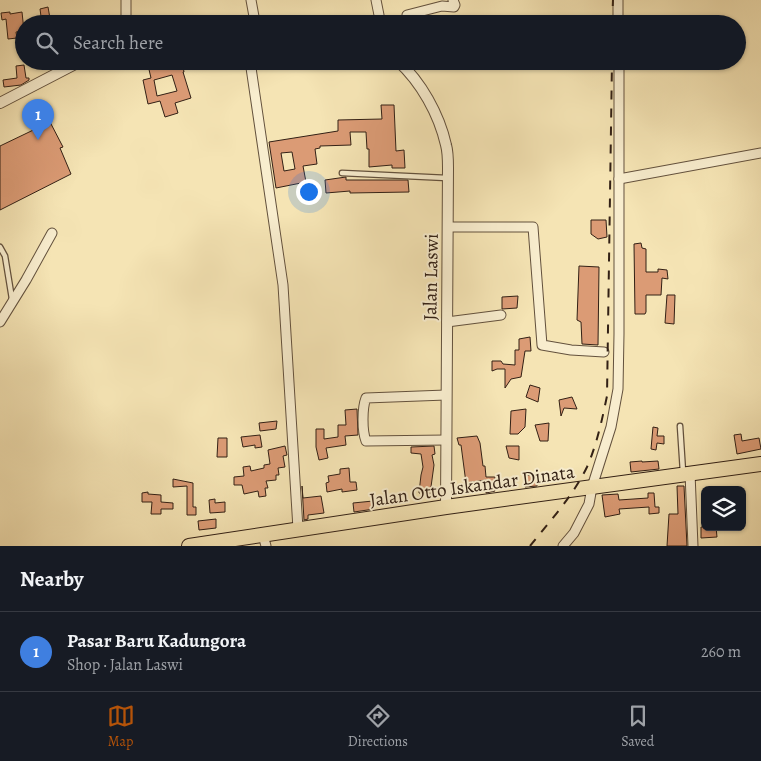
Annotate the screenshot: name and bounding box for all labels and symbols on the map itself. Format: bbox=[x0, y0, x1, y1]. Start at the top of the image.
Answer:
pin: 1 bbox=[22, 99, 54, 140]
your location bbox=[296, 179, 322, 205]
street label: Jalan Laswi bbox=[417, 233, 445, 321]
street label: Jalan Otto Iskandar Dinata bbox=[368, 459, 576, 513]

